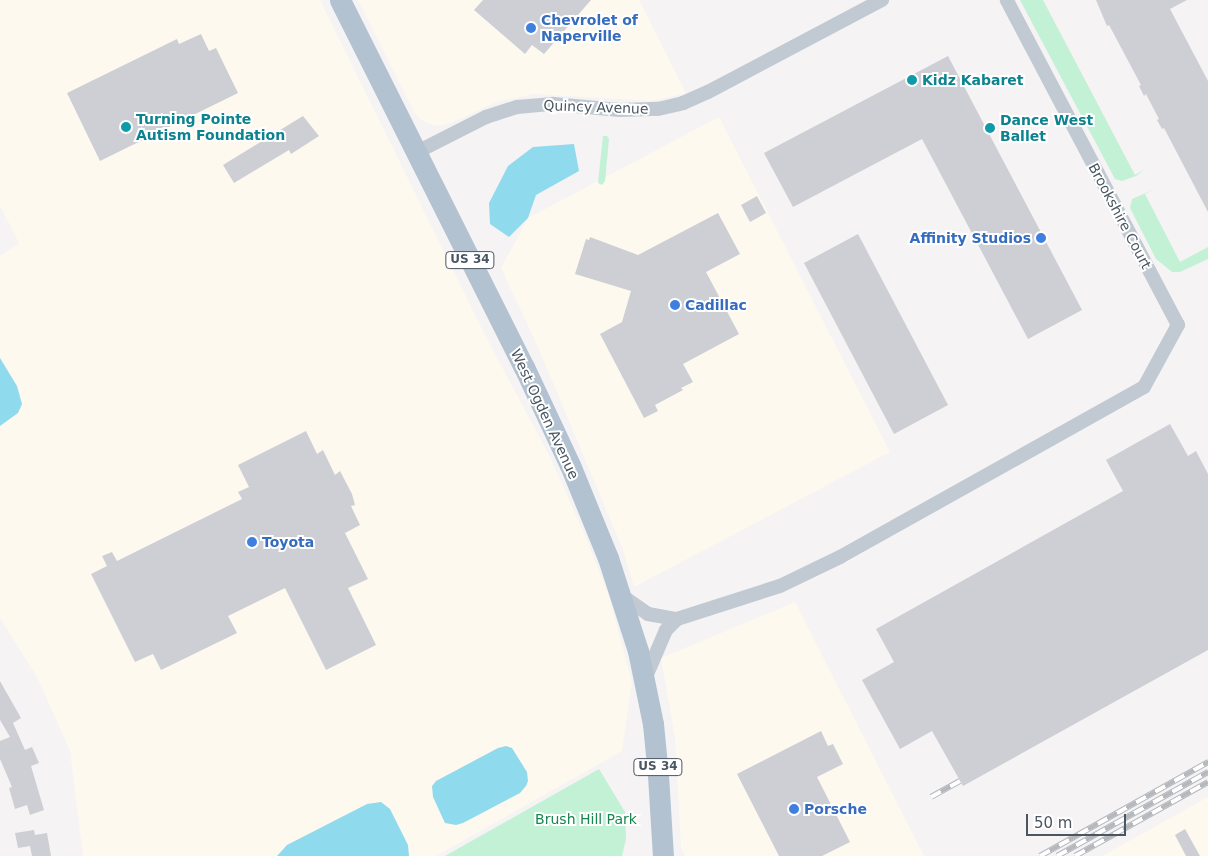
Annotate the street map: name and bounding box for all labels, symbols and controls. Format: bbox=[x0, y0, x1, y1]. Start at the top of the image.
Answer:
place label: Chevrolet of Naperville bbox=[541, 12, 638, 44]
marker: Chevrolet of Naperville bbox=[525, 22, 537, 34]
place label: Kidz Kabaret bbox=[922, 72, 1024, 88]
marker: Kidz Kabaret bbox=[906, 74, 918, 86]
street label: Quincy Avenue bbox=[543, 97, 649, 117]
place label: Turning Pointe Autism Foundation bbox=[136, 111, 285, 144]
place label: Dance West Ballet bbox=[1000, 112, 1093, 144]
marker: Turning Pointe Autism Foundation bbox=[120, 121, 132, 133]
marker: Dance West Ballet bbox=[984, 122, 996, 134]
street label: Brookshire Court bbox=[1085, 160, 1155, 272]
place label: Affinity Studios bbox=[910, 230, 1031, 246]
marker: Affinity Studios bbox=[1035, 232, 1047, 244]
road number: US 34 bbox=[445, 250, 495, 270]
place label: Cadillac bbox=[685, 297, 747, 313]
marker: Cadillac bbox=[669, 299, 681, 311]
street label: West Ogden Avenue bbox=[507, 346, 583, 482]
place label: Toyota bbox=[262, 534, 314, 550]
marker: Toyota bbox=[246, 536, 258, 548]
road number: US 34 bbox=[633, 758, 683, 776]
place label: Porsche bbox=[804, 801, 867, 817]
marker: Porsche bbox=[788, 803, 800, 815]
scale bar bbox=[1028, 804, 1128, 836]
park label: Brush Hill Park bbox=[535, 811, 637, 827]
text: 50 m bbox=[1034, 814, 1072, 832]

